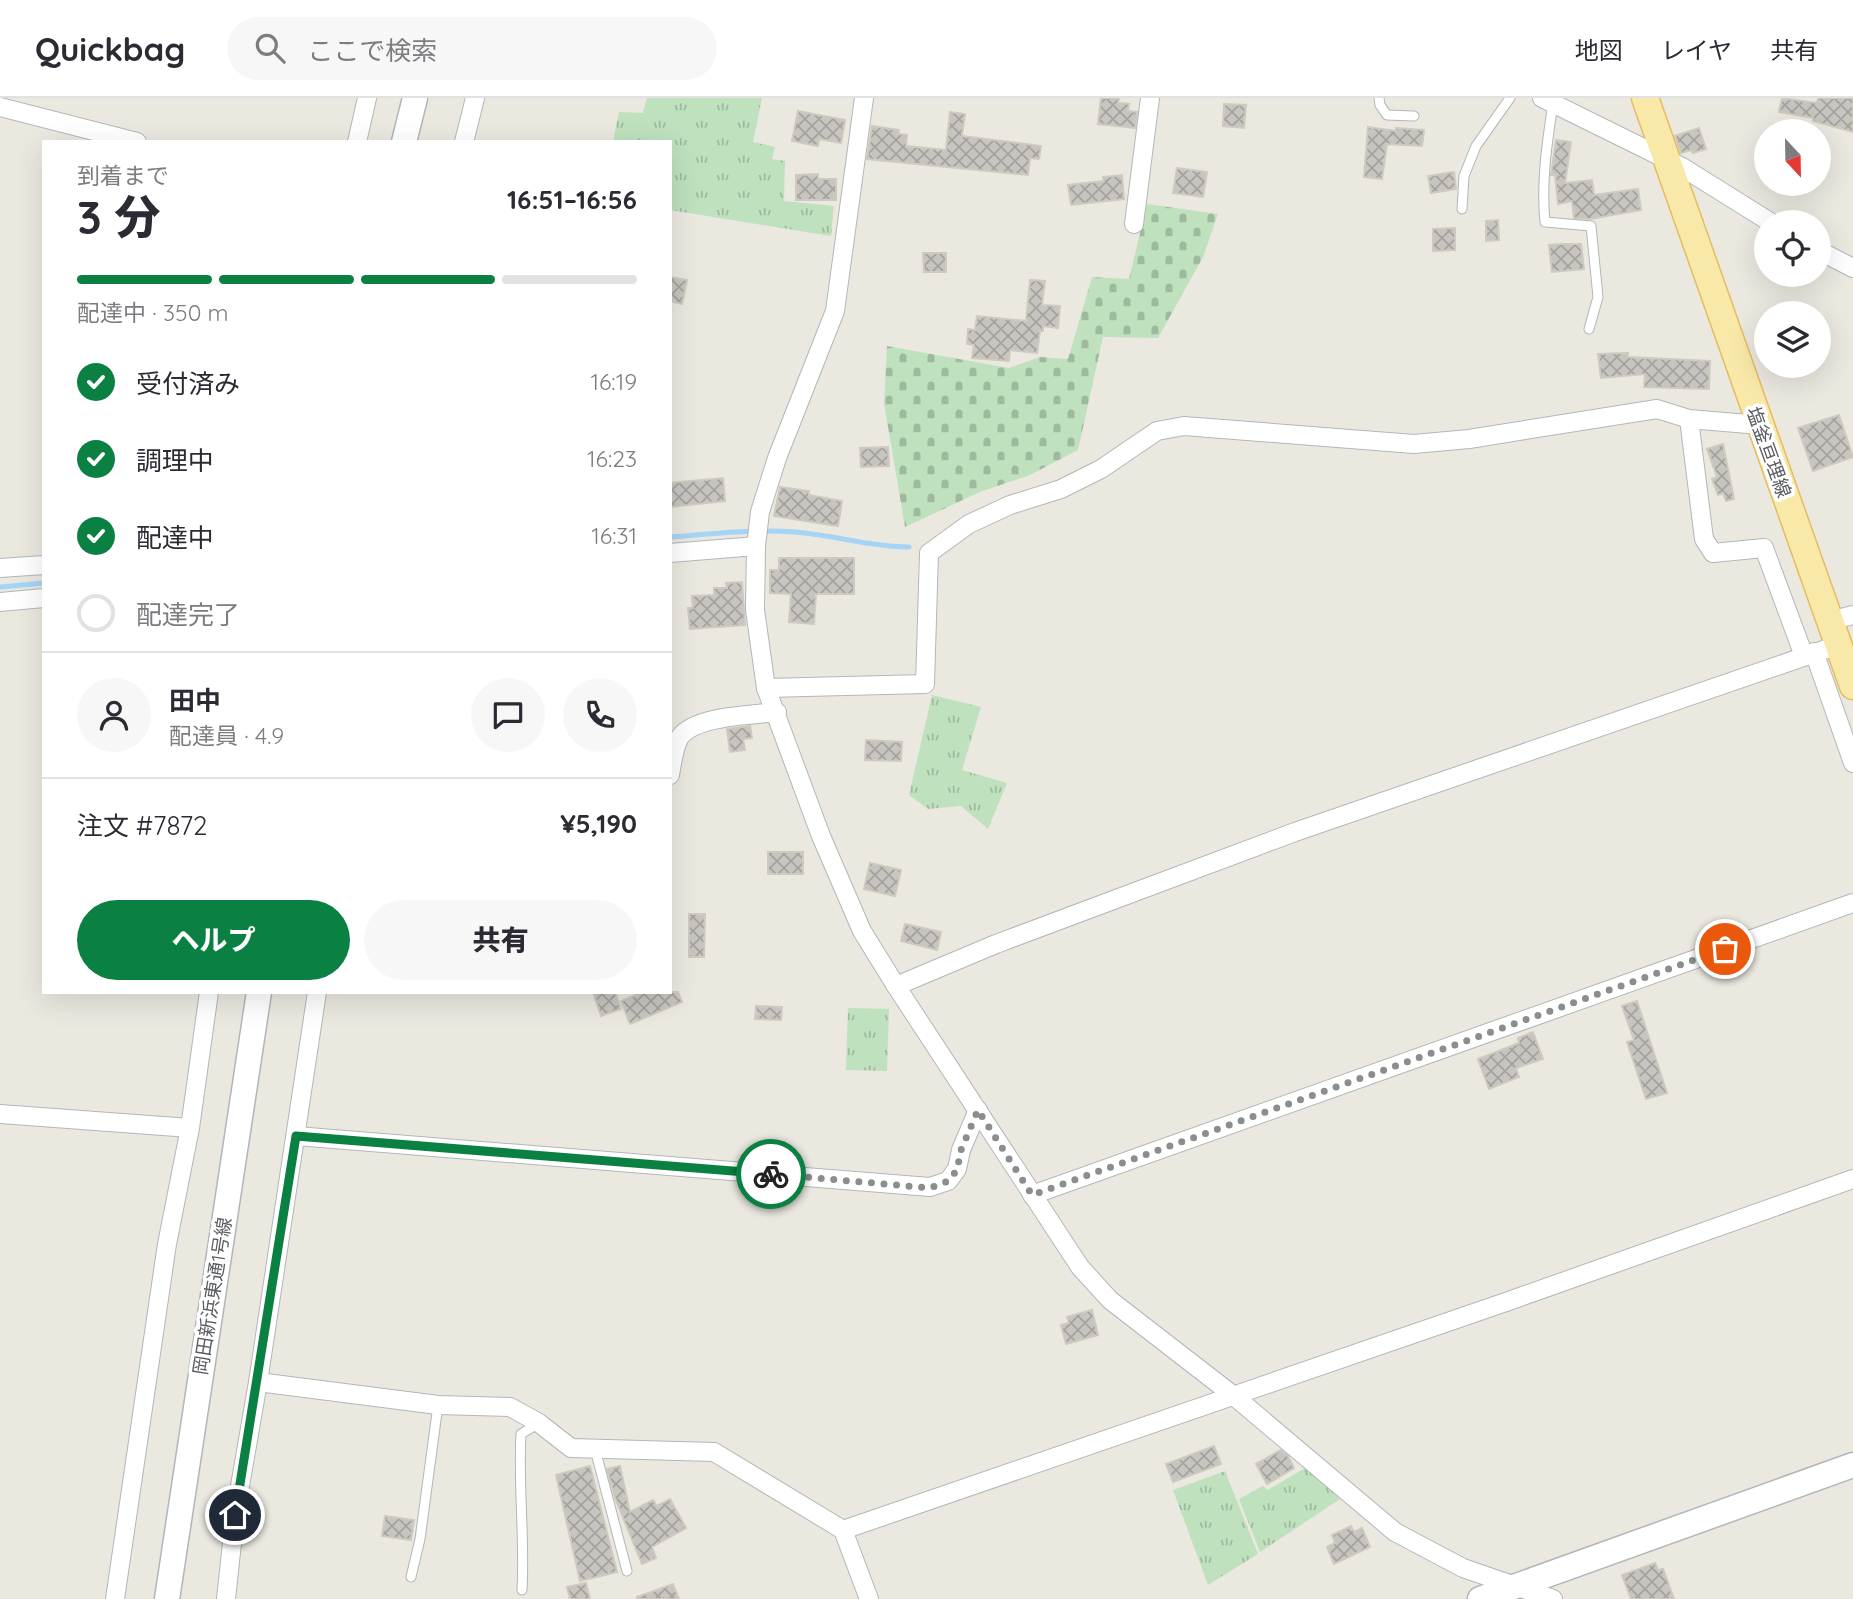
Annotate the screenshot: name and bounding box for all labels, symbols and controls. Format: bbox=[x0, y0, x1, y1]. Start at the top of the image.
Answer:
search box bbox=[227, 17, 717, 80]
text: Quickbag bbox=[35, 28, 185, 69]
icon: search bbox=[251, 29, 289, 67]
text: ここで検索 bbox=[307, 34, 437, 67]
text: 地図 bbox=[1575, 35, 1623, 65]
text: レイヤ bbox=[1661, 35, 1732, 65]
text: 共有 bbox=[1770, 35, 1818, 65]
north arrow bbox=[1754, 119, 1830, 196]
map controls bbox=[1754, 119, 1831, 378]
text: 到着まで bbox=[77, 161, 169, 190]
text: 16:51–16:56 bbox=[507, 183, 637, 216]
text: 3 分 bbox=[77, 188, 161, 246]
button: locate bbox=[1754, 210, 1831, 287]
text: 配達中 · 350 m bbox=[77, 298, 229, 327]
button: layers bbox=[1754, 301, 1831, 378]
icon: check bbox=[77, 363, 115, 401]
text: 受付済み bbox=[136, 367, 240, 400]
text: 16:19 bbox=[590, 367, 637, 396]
street label: 塩釜亘理線 bbox=[1741, 403, 1797, 501]
icon: check bbox=[77, 440, 115, 478]
text: 調理中 bbox=[136, 444, 214, 477]
text: 16:23 bbox=[587, 444, 637, 473]
icon: check bbox=[77, 517, 115, 555]
text: 配達中 bbox=[136, 521, 214, 554]
text: 16:31 bbox=[591, 521, 637, 550]
text: 配達完了 bbox=[136, 598, 240, 631]
button: person bbox=[77, 678, 151, 752]
button: chat bbox=[471, 678, 545, 752]
button: phone bbox=[563, 678, 637, 752]
text: 田中 bbox=[169, 684, 221, 717]
text: 配達員 · 4.9 bbox=[169, 721, 284, 750]
text: ¥5,190 bbox=[560, 807, 637, 840]
text: 注文 #7872 bbox=[77, 809, 207, 842]
button: ヘルプ bbox=[77, 900, 350, 980]
button: 共有 bbox=[364, 900, 637, 980]
pin bbox=[1695, 919, 1755, 979]
icon: bag bbox=[1706, 930, 1744, 968]
courier bbox=[736, 1139, 806, 1209]
icon: bike bbox=[752, 1155, 790, 1193]
street label: 岡田新浜東通1号線 bbox=[188, 1216, 236, 1376]
pin bbox=[205, 1485, 265, 1545]
icon: home bbox=[216, 1496, 254, 1534]

